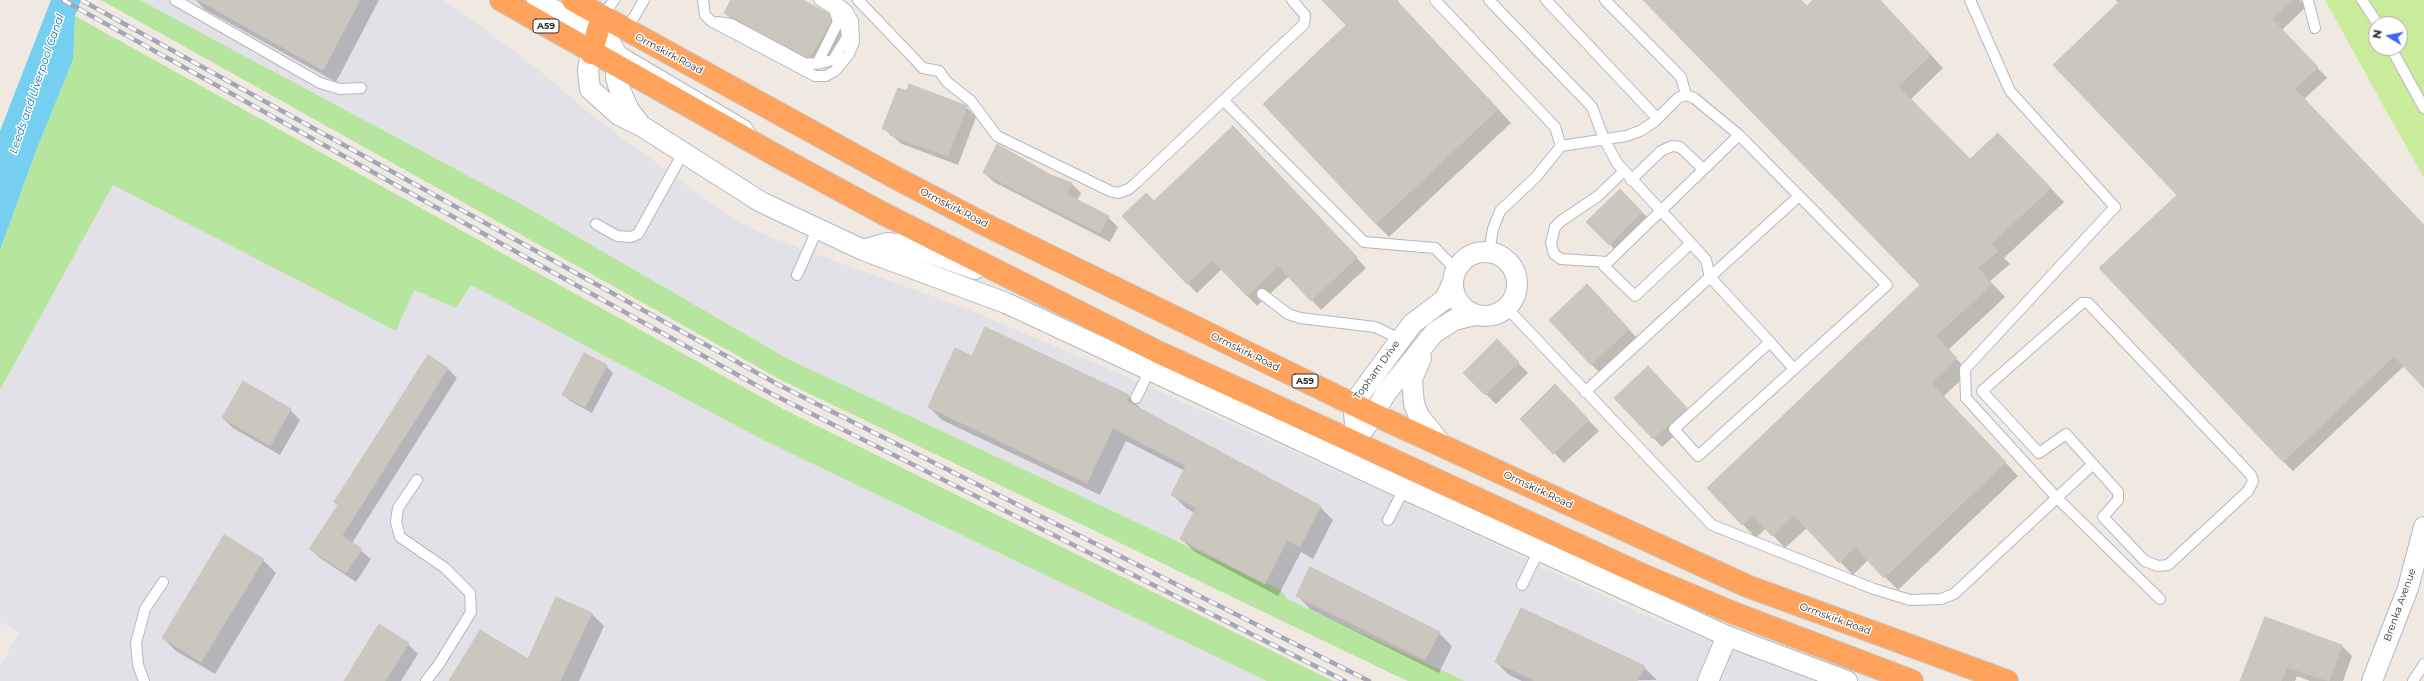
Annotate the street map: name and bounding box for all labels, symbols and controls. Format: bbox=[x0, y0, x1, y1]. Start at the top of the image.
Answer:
water label: Leeds and Liverpool Canal bbox=[7, 12, 67, 156]
north arrow bbox=[2368, 16, 2408, 56]
road number: A59 bbox=[533, 19, 559, 33]
text: N bbox=[2370, 29, 2385, 40]
street label: Ormskirk Road bbox=[633, 31, 705, 77]
street label: Ormskirk Road bbox=[918, 186, 990, 230]
street label: Ormskirk Road bbox=[1209, 330, 1281, 374]
street label: Topham Drive bbox=[1351, 338, 1403, 402]
road number: A59 bbox=[1292, 374, 1318, 388]
street label: Ormskirk Road bbox=[1501, 469, 1575, 511]
street label: Brenka Avenue bbox=[2381, 567, 2419, 643]
street label: Ormskirk Road bbox=[1798, 601, 1872, 637]

